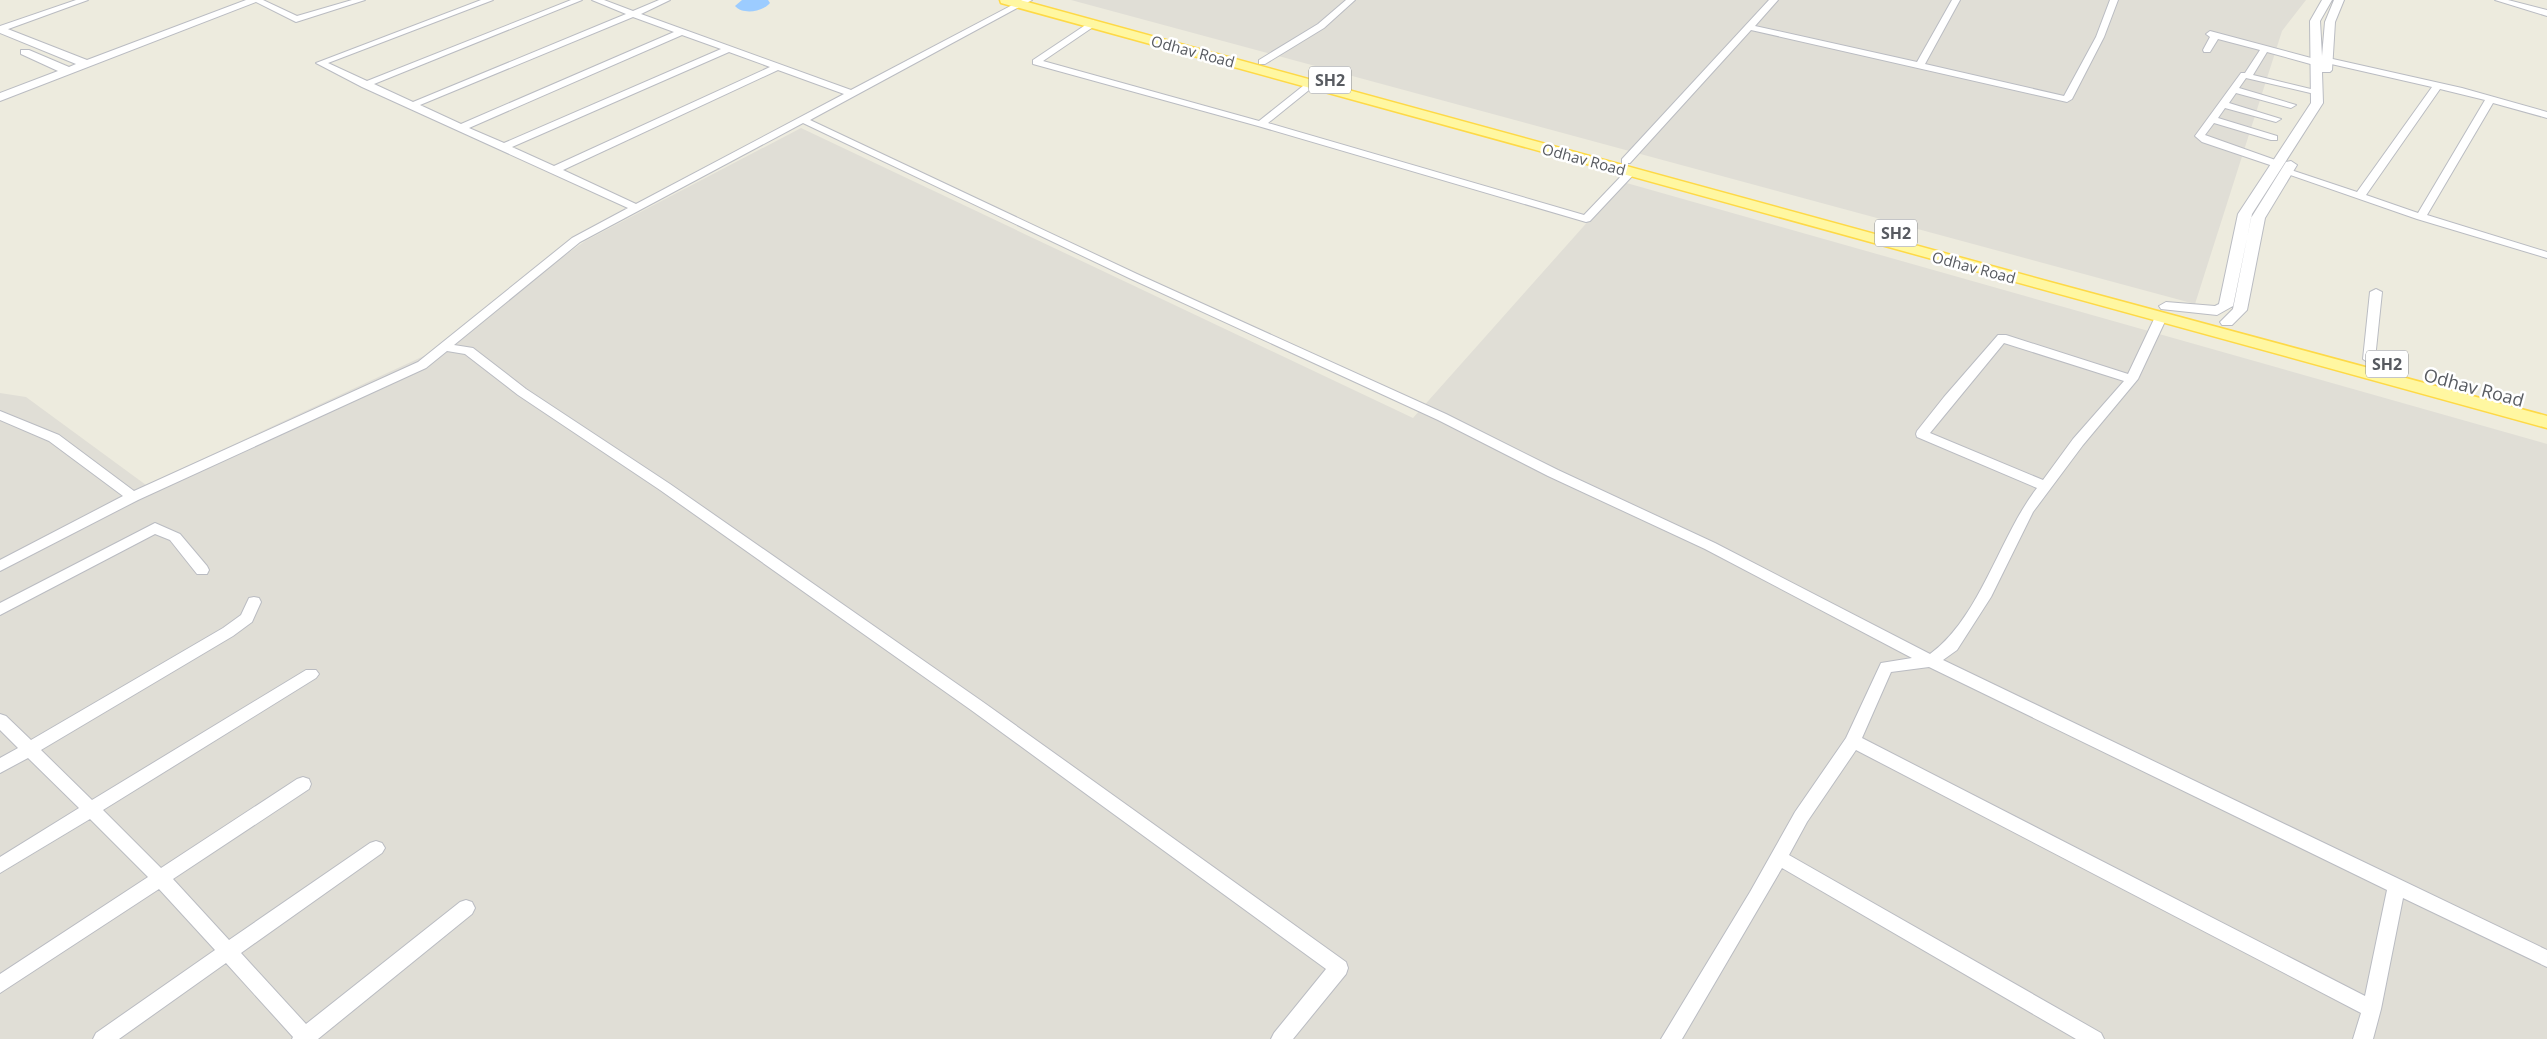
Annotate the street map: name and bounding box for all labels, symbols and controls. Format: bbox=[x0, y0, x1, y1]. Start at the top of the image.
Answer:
street label: Odhav Road bbox=[1149, 30, 1237, 72]
road number: SH2 bbox=[1309, 66, 1351, 94]
street label: Odhav Road bbox=[1540, 138, 1628, 180]
road number: SH2 bbox=[1875, 220, 1917, 247]
street label: Odhav Road bbox=[1930, 246, 2018, 288]
road number: SH2 bbox=[2366, 350, 2408, 378]
street label: Odhav Road bbox=[2421, 362, 2527, 412]

